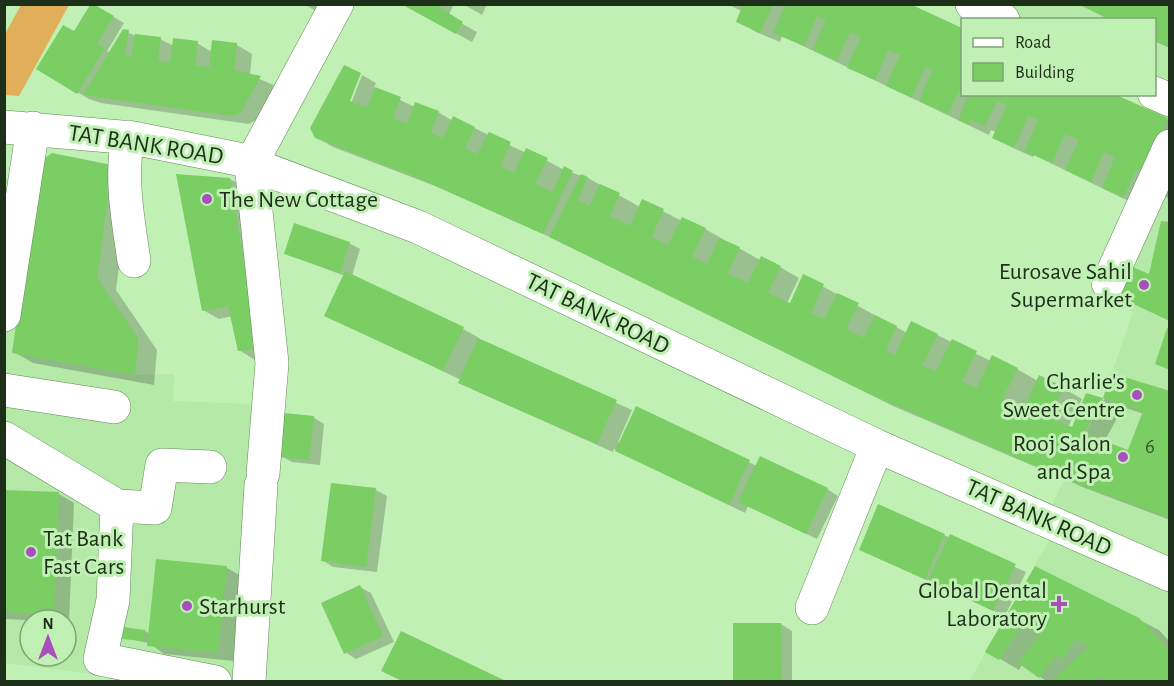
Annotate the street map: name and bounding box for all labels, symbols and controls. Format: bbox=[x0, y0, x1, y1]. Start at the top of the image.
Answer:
legend bbox=[961, 18, 1156, 96]
text: Road bbox=[1015, 34, 1051, 52]
text: Building bbox=[1015, 64, 1075, 82]
street label: TAT BANK ROAD bbox=[67, 121, 225, 169]
place label: The New Cottage bbox=[219, 188, 378, 212]
marker: The New Cottage bbox=[200, 192, 214, 206]
place label: Eurosave Sahil Supermarket bbox=[999, 260, 1132, 312]
street label: TAT BANK ROAD bbox=[522, 269, 673, 359]
marker: Eurosave Sahil Supermarket bbox=[1137, 278, 1151, 292]
place label: Charlie's Sweet Centre bbox=[1003, 370, 1125, 422]
marker: Charlie's Sweet Centre bbox=[1130, 388, 1144, 402]
place label: Rooj Salon and Spa bbox=[1013, 432, 1111, 484]
house number: 6 bbox=[1145, 436, 1155, 457]
marker: Rooj Salon and Spa bbox=[1116, 450, 1130, 464]
street label: TAT BANK ROAD bbox=[962, 475, 1115, 561]
place label: Tat Bank Fast Cars bbox=[43, 527, 124, 579]
marker: Tat Bank Fast Cars bbox=[24, 545, 38, 559]
place label: Global Dental Laboratory bbox=[918, 579, 1047, 631]
place label: Starhurst bbox=[199, 595, 286, 619]
marker: Global Dental Laboratory bbox=[1052, 597, 1066, 611]
marker: Starhurst bbox=[180, 599, 194, 613]
north arrow bbox=[18, 608, 78, 668]
text: N bbox=[42, 616, 54, 632]

